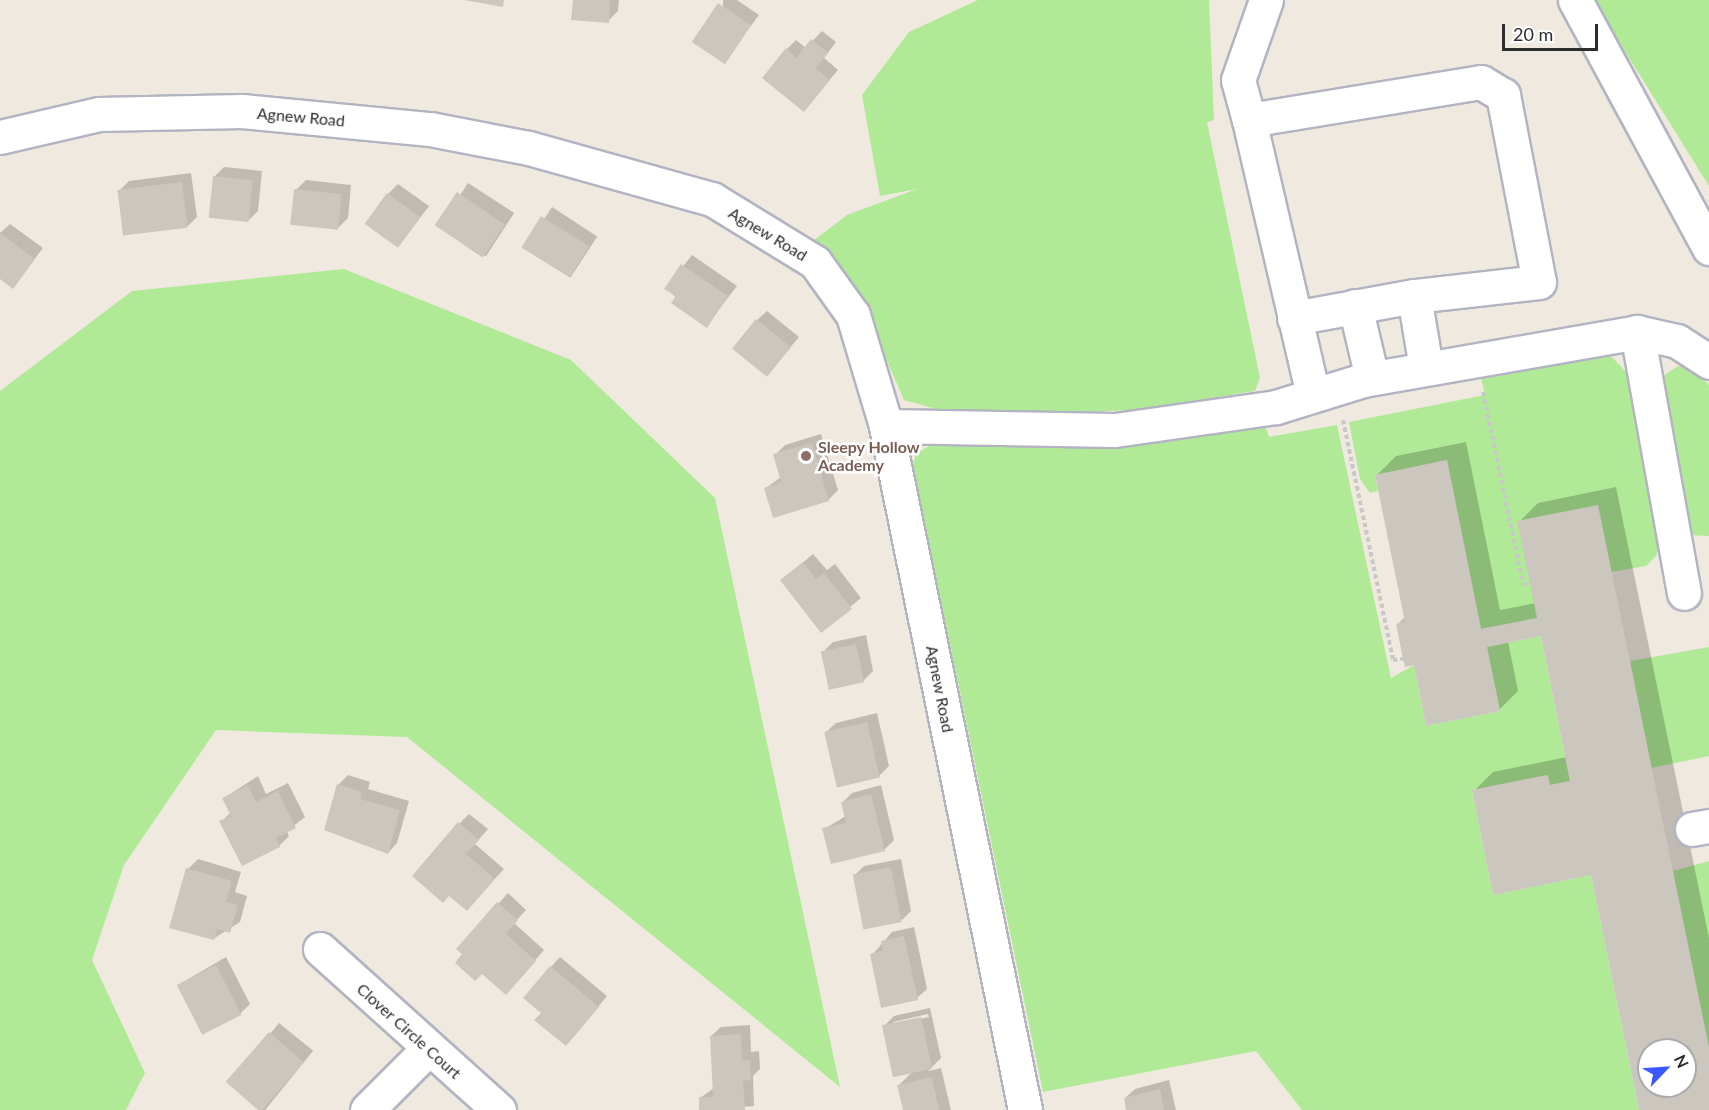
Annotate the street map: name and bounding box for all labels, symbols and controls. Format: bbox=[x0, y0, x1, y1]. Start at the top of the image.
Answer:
scale bar bbox=[1505, 12, 1601, 50]
text: 20 m bbox=[1513, 23, 1553, 45]
street label: Agnew Road bbox=[256, 104, 346, 130]
street label: Agnew Road bbox=[725, 203, 811, 265]
place label: Sleepy Hollow Academy bbox=[818, 437, 920, 475]
marker: Sleepy Hollow Academy bbox=[799, 449, 813, 463]
street label: Agnew Road bbox=[922, 644, 958, 734]
street label: Clover Circle Court bbox=[353, 979, 465, 1083]
north arrow bbox=[1637, 1038, 1697, 1098]
text: N bbox=[1671, 1051, 1693, 1071]

